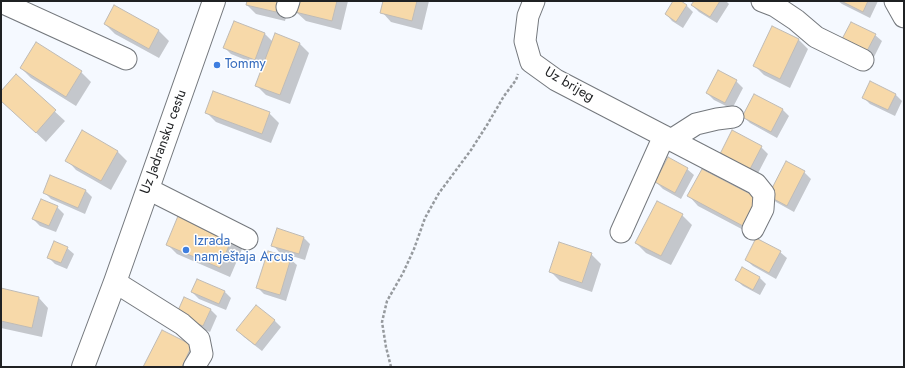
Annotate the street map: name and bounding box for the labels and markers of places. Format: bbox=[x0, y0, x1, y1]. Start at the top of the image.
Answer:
place label: Tommy bbox=[225, 57, 266, 73]
marker: Tommy bbox=[212, 60, 222, 70]
place label: Izrada namještaja Arcus bbox=[194, 234, 293, 266]
marker: Izrada namještaja Arcus bbox=[181, 245, 191, 255]

